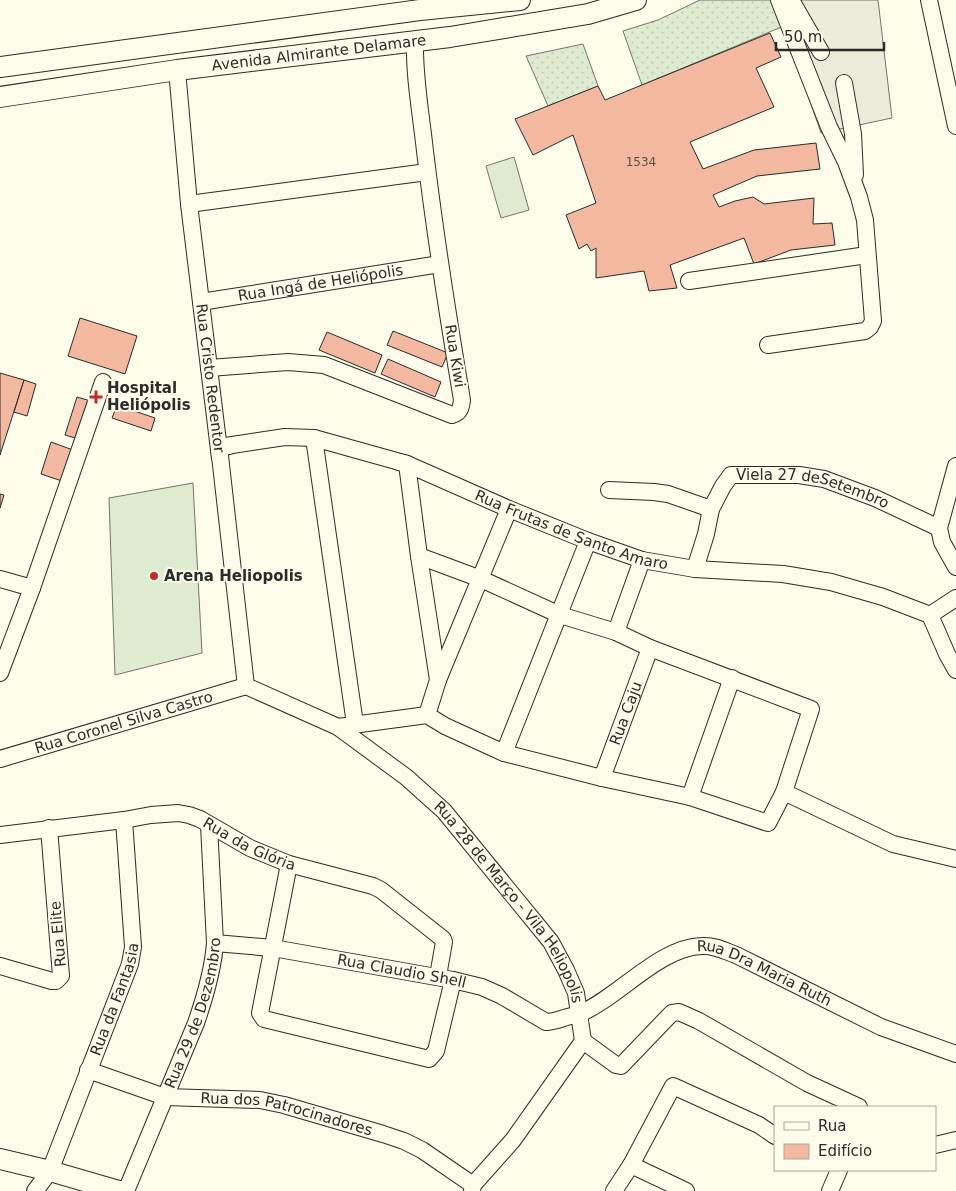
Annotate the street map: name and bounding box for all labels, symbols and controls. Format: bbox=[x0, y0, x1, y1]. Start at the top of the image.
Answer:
scale bar bbox=[776, 20, 884, 52]
text: 50 m bbox=[784, 28, 822, 46]
street label: Avenida Almirante Delamare bbox=[211, 31, 427, 75]
house number: 1534 bbox=[626, 155, 656, 169]
street label: Rua Ingá de Heliópolis bbox=[237, 261, 405, 305]
street label: Rua Cristo Redentor bbox=[192, 302, 228, 455]
street label: Rua Kiwi bbox=[441, 323, 469, 389]
place label: Hospital Heliópolis bbox=[107, 379, 191, 414]
marker: Hospital Heliópolis bbox=[89, 390, 103, 404]
street label: Viela 27 deSetembro bbox=[736, 466, 892, 512]
street label: Rua Frutas de Santo Amaro bbox=[472, 486, 669, 573]
place label: Arena Heliopolis bbox=[164, 567, 303, 585]
marker: Arena Heliopolis bbox=[148, 570, 160, 582]
street label: Rua Caju bbox=[606, 679, 646, 748]
street label: Rua Coronel Silva Castro bbox=[33, 687, 215, 757]
street label: Rua 28 de Março - Vila Heliopolis bbox=[430, 797, 586, 1004]
street label: Rua da Glória bbox=[200, 814, 297, 874]
street label: Rua Elite bbox=[46, 900, 70, 968]
street label: Rua 29 de Dezembro bbox=[161, 937, 224, 1091]
street label: Rua Dra Maria Ruth bbox=[697, 937, 834, 1010]
street label: Rua da Fantasia bbox=[86, 941, 143, 1058]
street label: Rua Claudio Shell bbox=[336, 951, 468, 992]
street label: Rua dos Patrocinadores bbox=[200, 1089, 375, 1139]
legend bbox=[774, 1106, 936, 1171]
text: Rua bbox=[818, 1117, 846, 1135]
text: Edifício bbox=[818, 1142, 872, 1160]

